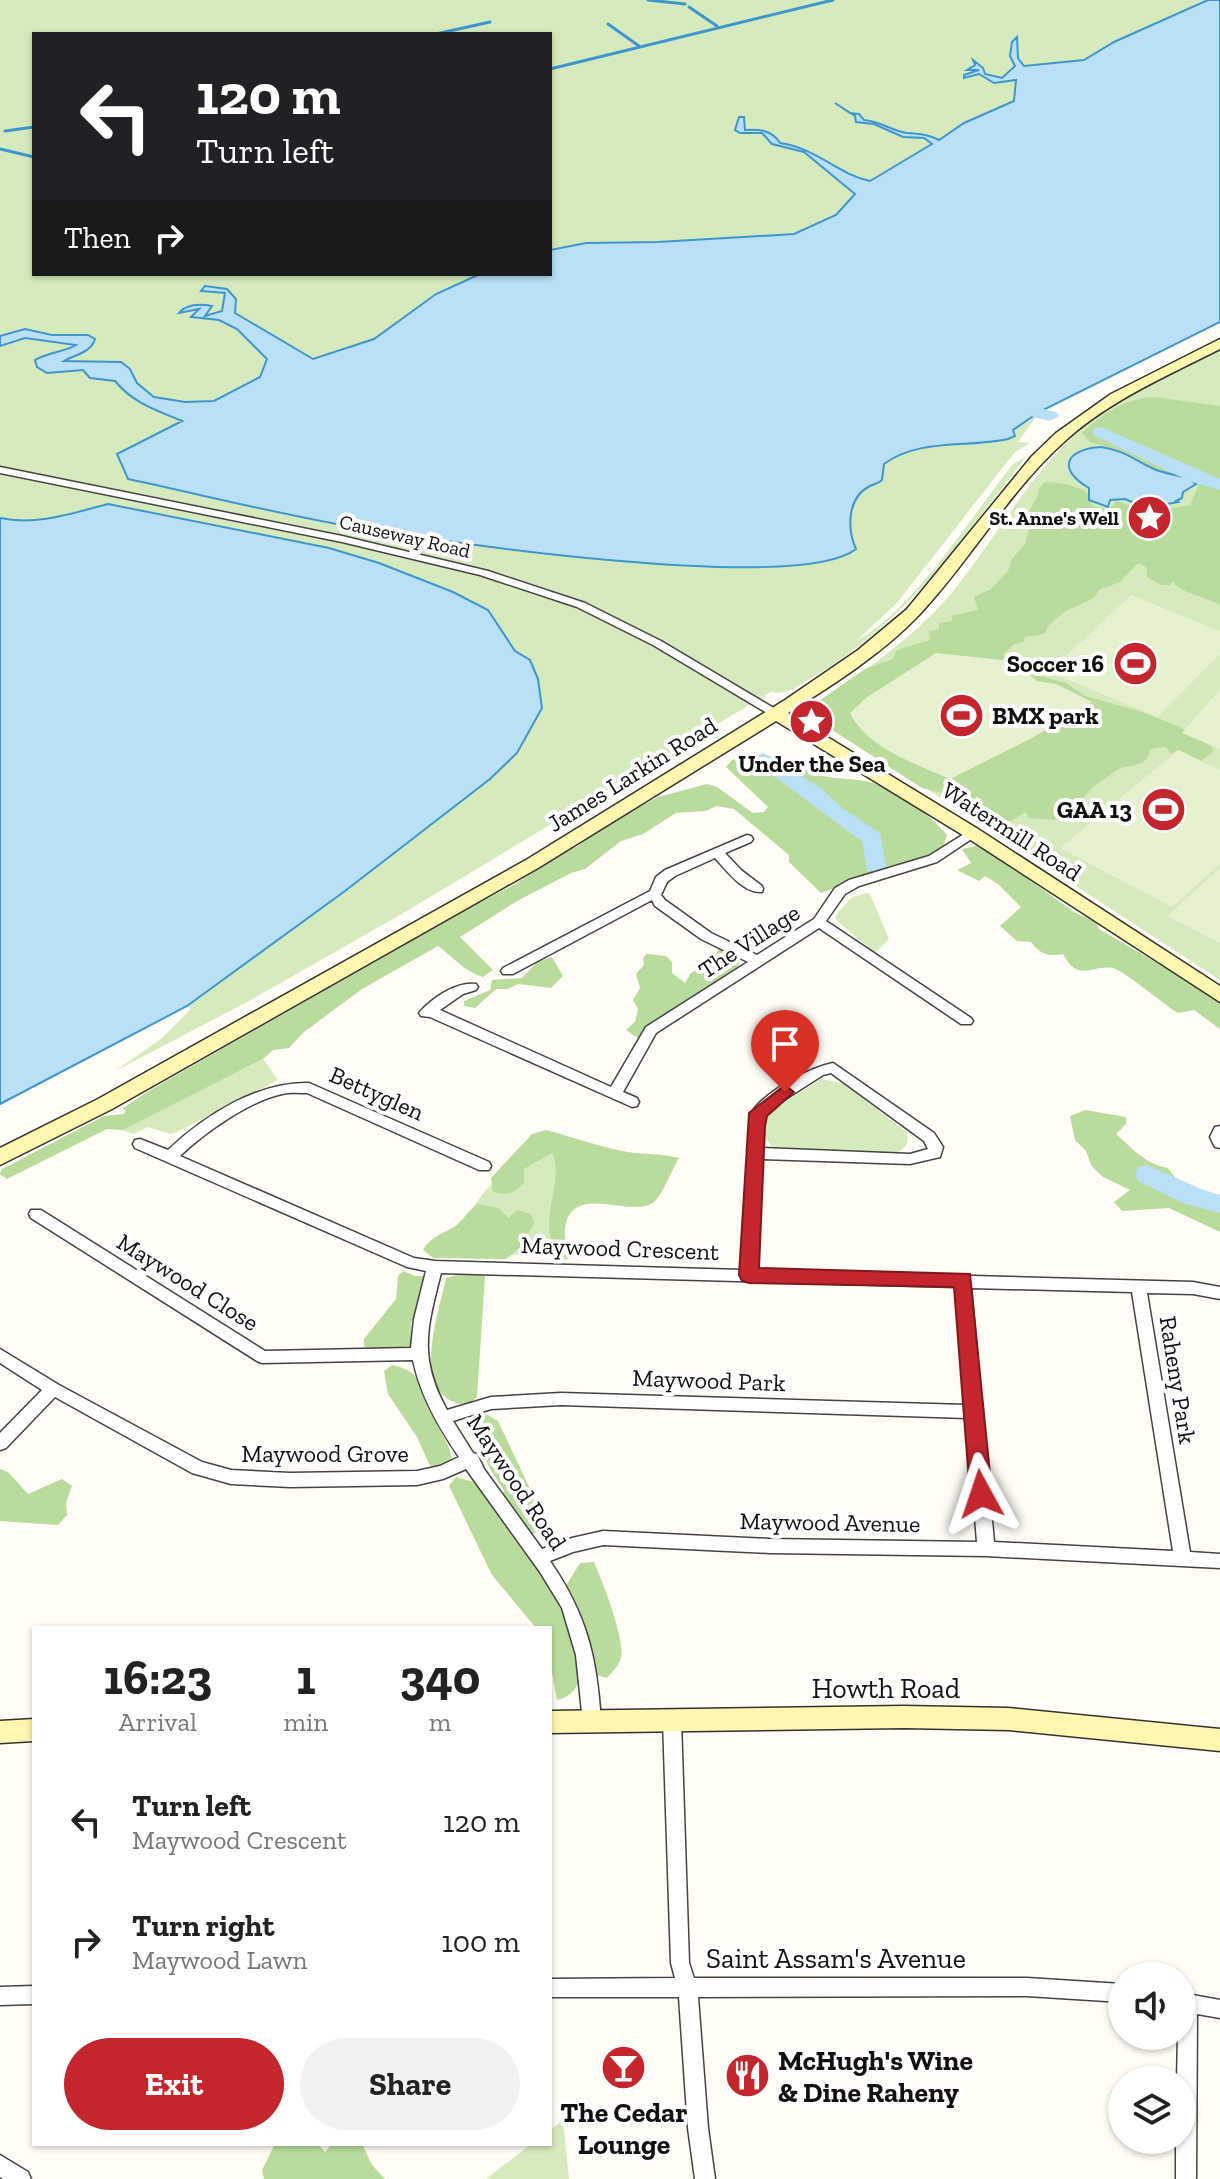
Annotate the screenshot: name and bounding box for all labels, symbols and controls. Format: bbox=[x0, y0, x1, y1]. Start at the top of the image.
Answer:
text: 120 m bbox=[196, 61, 340, 128]
icon: left bbox=[64, 64, 168, 168]
text: Turn left bbox=[196, 129, 334, 172]
icon: right bbox=[147, 216, 191, 260]
text: Then bbox=[64, 220, 131, 256]
place icon: St. Anne's Well bbox=[1126, 494, 1174, 542]
place label: St. Anne's Well bbox=[989, 506, 1119, 530]
street label: Causeway Road bbox=[337, 509, 473, 563]
sports icon: Soccer 16 bbox=[1111, 639, 1159, 687]
place label: Soccer 16 bbox=[1007, 649, 1104, 678]
sports icon: BMX park bbox=[937, 691, 985, 739]
place icon: Under the Sea bbox=[788, 697, 836, 745]
place label: BMX park bbox=[992, 701, 1099, 730]
street label: James Larkin Road bbox=[542, 710, 722, 838]
place label: Under the Sea bbox=[738, 749, 886, 778]
street label: Watermill Road bbox=[937, 775, 1087, 887]
sports icon: GAA 13 bbox=[1139, 785, 1187, 833]
place label: GAA 13 bbox=[1057, 795, 1132, 824]
street label: The Village bbox=[693, 898, 805, 984]
pin bbox=[751, 1010, 819, 1092]
icon: arrive bbox=[763, 1022, 807, 1066]
street label: Bettyglen bbox=[325, 1059, 429, 1127]
street label: Maywood Close bbox=[112, 1227, 264, 1337]
street label: Maywood Crescent bbox=[521, 1230, 720, 1266]
street label: Raheny Park bbox=[1154, 1314, 1202, 1447]
street label: Maywood Park bbox=[632, 1363, 787, 1397]
street label: Maywood Road bbox=[461, 1409, 573, 1555]
street label: Maywood Grove bbox=[241, 1439, 409, 1468]
position arrow bbox=[939, 1452, 1023, 1536]
street label: Maywood Avenue bbox=[739, 1506, 921, 1538]
text: 16:23 bbox=[104, 1649, 212, 1706]
text: 1 bbox=[296, 1649, 316, 1706]
text: 340 bbox=[400, 1649, 480, 1706]
street label: Howth Road bbox=[812, 1672, 960, 1705]
text: Arrival bbox=[119, 1706, 197, 1738]
text: min bbox=[284, 1706, 328, 1738]
text: m bbox=[429, 1706, 451, 1738]
text: Turn left bbox=[132, 1788, 251, 1824]
icon: left bbox=[64, 1800, 108, 1844]
text: 120 m bbox=[443, 1804, 520, 1840]
text: Maywood Crescent bbox=[132, 1824, 347, 1856]
text: Turn right bbox=[132, 1908, 274, 1944]
icon: right bbox=[64, 1920, 108, 1964]
text: 100 m bbox=[441, 1924, 520, 1960]
street label: Saint Assam's Avenue bbox=[706, 1942, 966, 1975]
text: Maywood Lawn bbox=[132, 1944, 308, 1976]
map controls bbox=[1108, 1962, 1196, 2154]
button: sound bbox=[1108, 1962, 1196, 2050]
button: Exit bbox=[64, 2038, 284, 2130]
button: Share bbox=[300, 2038, 520, 2130]
bar icon: The Cedar Lounge bbox=[600, 2043, 648, 2091]
place label: McHugh's Wine & Dine Raheny bbox=[778, 2044, 973, 2109]
restaurant icon: McHugh's Wine & Dine Raheny bbox=[723, 2052, 771, 2100]
button: layers bbox=[1108, 2066, 1196, 2154]
place label: The Cedar Lounge bbox=[560, 2096, 688, 2161]

